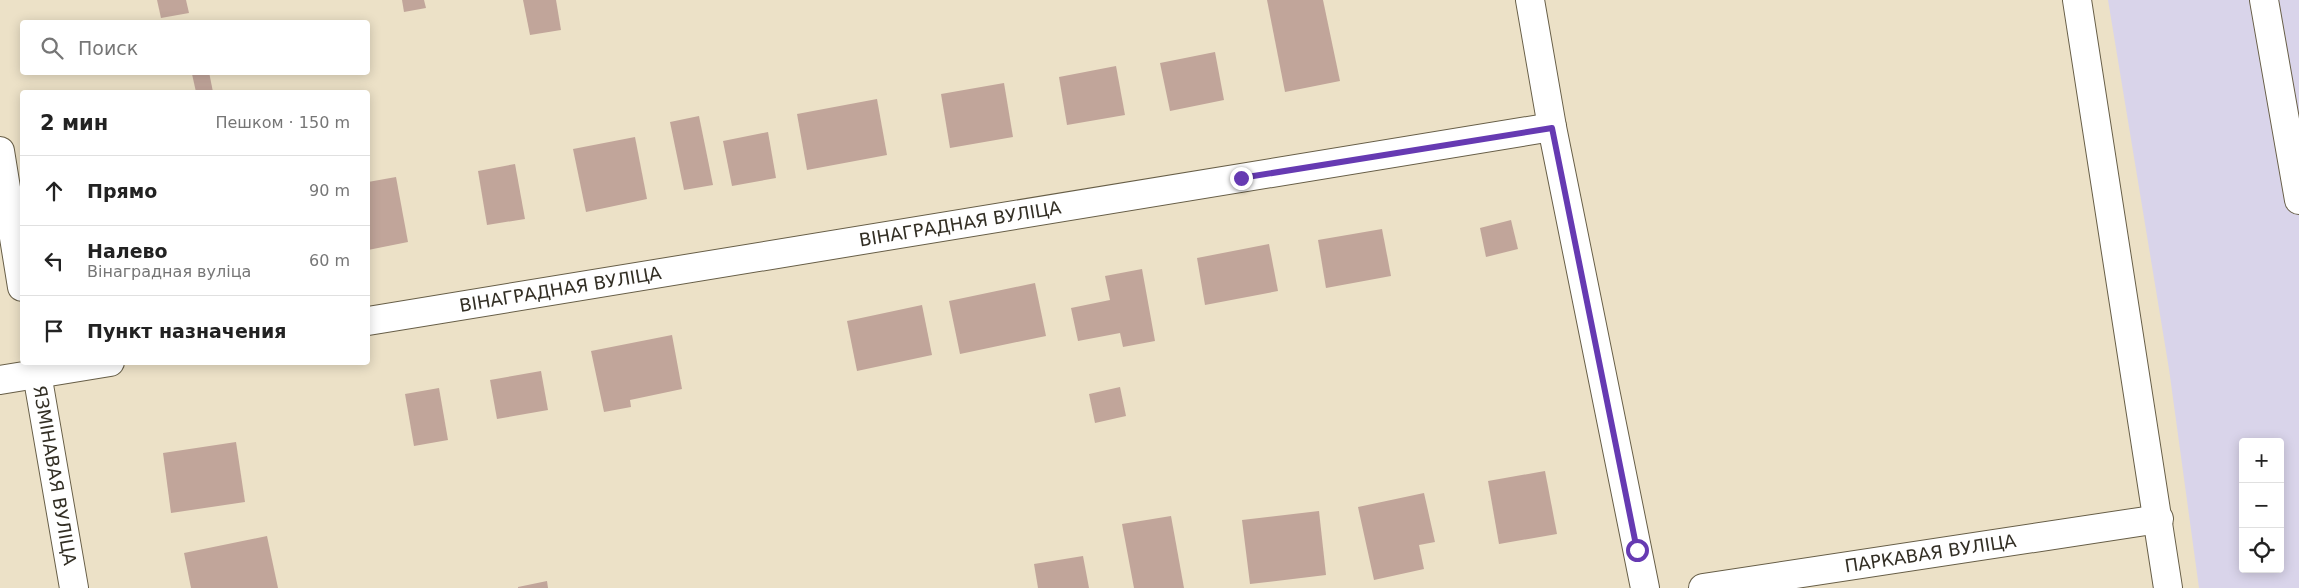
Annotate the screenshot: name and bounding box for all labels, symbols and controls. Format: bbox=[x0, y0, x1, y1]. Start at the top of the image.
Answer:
search box bbox=[20, 20, 370, 75]
icon: search bbox=[38, 34, 66, 62]
text: Поиск bbox=[78, 37, 138, 59]
text: 2 мин bbox=[40, 111, 108, 135]
text: Пешком · 150 m bbox=[215, 113, 350, 132]
route end bbox=[1230, 167, 1253, 190]
icon: ahead bbox=[40, 177, 68, 205]
text: Прямо bbox=[87, 180, 157, 202]
text: 90 m bbox=[309, 181, 350, 200]
street label: ВІНАГРАДНАЯ ВУЛІЦА bbox=[857, 196, 1063, 250]
text: Налево bbox=[87, 240, 168, 262]
icon: left bbox=[40, 247, 68, 275]
text: 60 m bbox=[309, 251, 350, 270]
text: Вінаградная вуліца bbox=[87, 262, 251, 281]
street label: ВІНАГРАДНАЯ ВУЛІЦА bbox=[458, 262, 664, 316]
icon: arrive bbox=[40, 317, 68, 345]
text: Пункт назначения bbox=[87, 320, 286, 342]
street label: ЯЗМІНАВАЯ ВУЛІЦА bbox=[29, 384, 81, 567]
map controls bbox=[2239, 438, 2284, 573]
button: + bbox=[2239, 438, 2284, 483]
button: − bbox=[2239, 483, 2284, 528]
button: locate bbox=[2239, 528, 2284, 573]
street label: ПАРКАВАЯ ВУЛІЦА bbox=[1843, 530, 2018, 576]
route start bbox=[1626, 539, 1649, 562]

